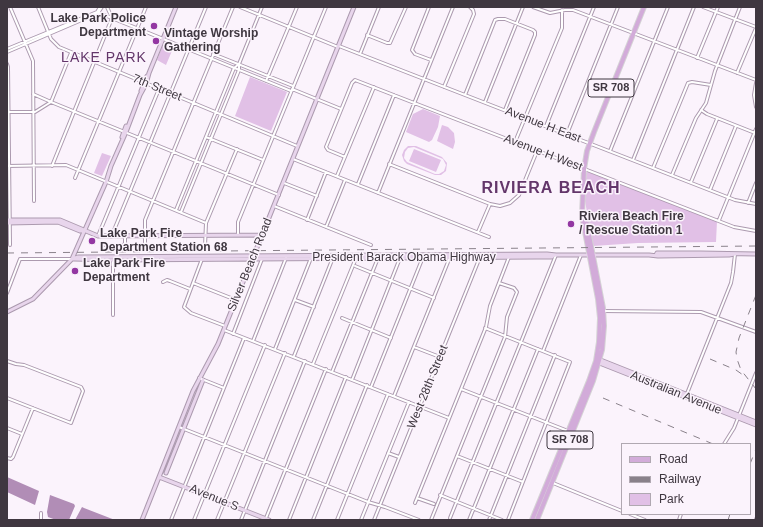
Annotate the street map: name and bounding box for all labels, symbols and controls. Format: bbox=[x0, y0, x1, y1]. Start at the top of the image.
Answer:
place label: Lake Park Police Department bbox=[51, 12, 146, 40]
marker: Lake Park Police Department bbox=[149, 21, 159, 31]
place label: Vintage Worship Gathering bbox=[164, 27, 258, 55]
marker: Vintage Worship Gathering bbox=[151, 36, 161, 46]
district label: LAKE PARK bbox=[61, 50, 147, 66]
street label: 7th Street bbox=[130, 72, 184, 104]
road number: SR 708 bbox=[588, 79, 634, 97]
street label: Avenue H East bbox=[503, 104, 583, 146]
street label: Avenue H West bbox=[502, 131, 584, 175]
district label: RIVIERA BEACH bbox=[481, 179, 621, 199]
place label: Riviera Beach Fire / Rescue Station 1 bbox=[579, 210, 684, 238]
street label: Silver Beach Road bbox=[225, 216, 275, 314]
marker: Riviera Beach Fire / Rescue Station 1 bbox=[566, 219, 576, 229]
place label: Lake Park Fire Department Station 68 bbox=[100, 227, 227, 255]
marker: Lake Park Fire Department Station 68 bbox=[87, 236, 97, 246]
street label: President Barack Obama Highway bbox=[312, 251, 496, 265]
place label: Lake Park Fire Department bbox=[83, 257, 165, 285]
marker: Lake Park Fire Department bbox=[70, 266, 80, 276]
street label: West 28th Street bbox=[405, 343, 451, 431]
street label: Australian Avenue bbox=[628, 368, 724, 418]
road number: SR 708 bbox=[547, 431, 593, 449]
legend bbox=[621, 443, 751, 515]
text: Road bbox=[659, 452, 688, 466]
text: Railway bbox=[659, 472, 701, 486]
street label: Avenue S bbox=[187, 482, 241, 514]
text: Park bbox=[659, 492, 684, 506]

